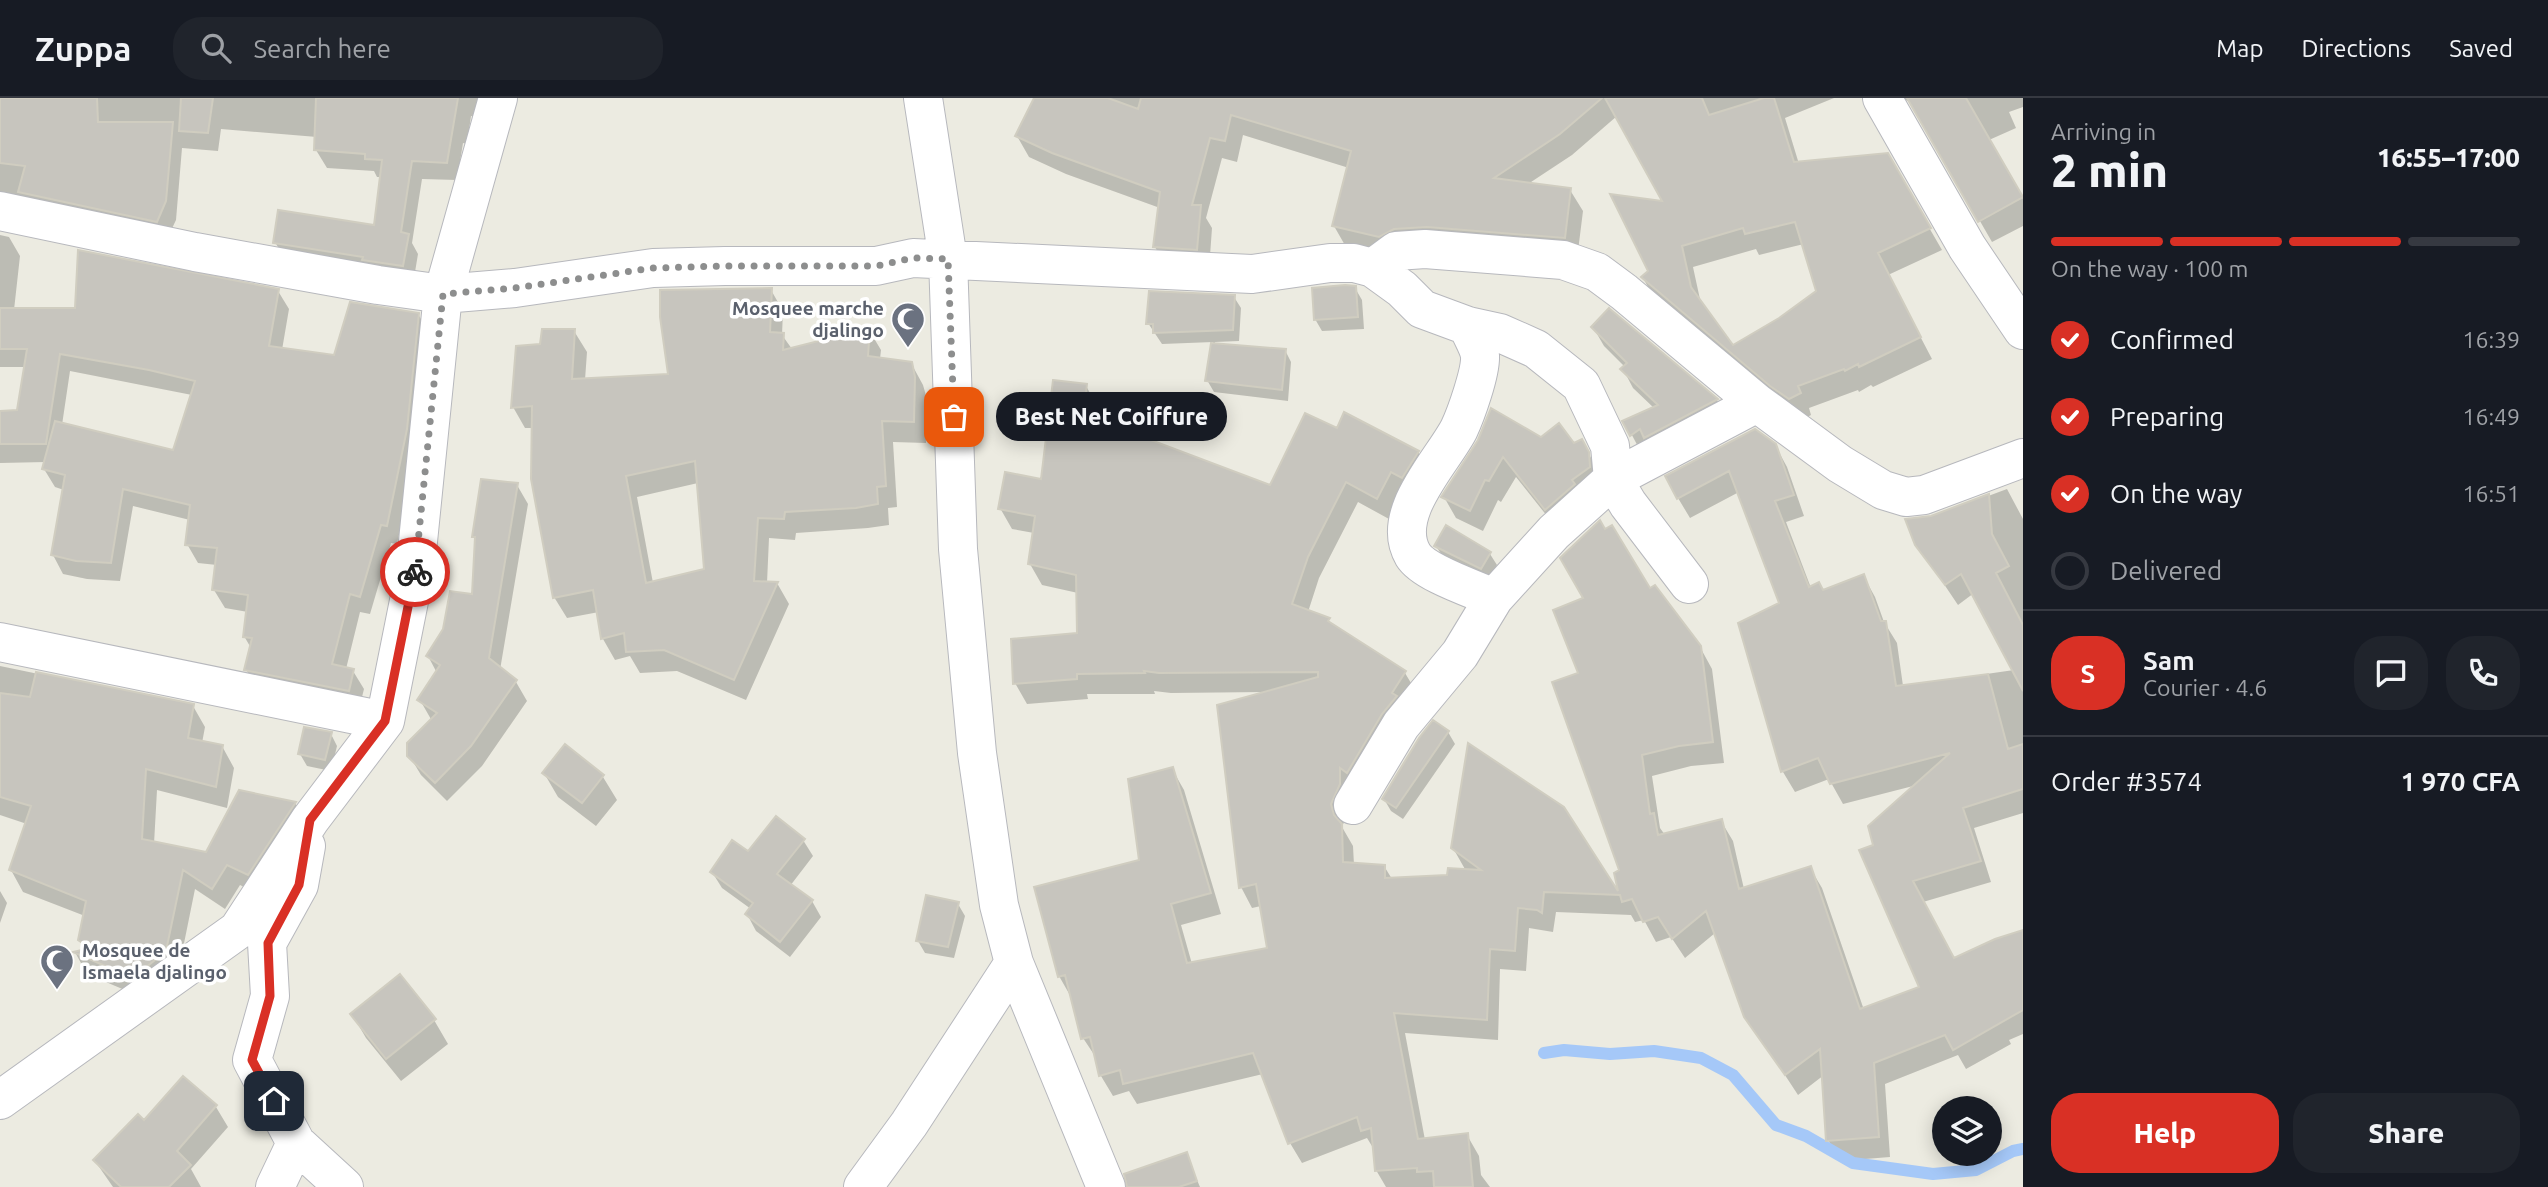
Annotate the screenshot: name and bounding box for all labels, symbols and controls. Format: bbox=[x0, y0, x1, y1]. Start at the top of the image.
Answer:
search box bbox=[173, 17, 663, 80]
icon: search bbox=[197, 29, 235, 67]
text: Zuppa bbox=[35, 30, 131, 67]
text: Search here bbox=[253, 34, 391, 63]
text: Map bbox=[2216, 35, 2263, 62]
text: Directions bbox=[2301, 35, 2411, 62]
text: Saved bbox=[2449, 35, 2513, 62]
text: Arriving in bbox=[2051, 119, 2156, 144]
text: 16:55–17:00 bbox=[2377, 143, 2520, 172]
text: 2 min bbox=[2051, 144, 2168, 196]
text: On the way · 100 m bbox=[2051, 256, 2248, 281]
place label: Mosquee marche djalingo bbox=[732, 297, 884, 341]
mosque icon: Mosquee marche djalingo bbox=[889, 300, 927, 349]
icon: check bbox=[2051, 321, 2089, 359]
text: Confirmed bbox=[2110, 325, 2234, 354]
text: 16:39 bbox=[2462, 327, 2520, 352]
pin bbox=[924, 387, 984, 447]
callout: Best Net Coiffure bbox=[996, 392, 1227, 442]
icon: bag bbox=[935, 398, 973, 436]
icon: check bbox=[2051, 398, 2089, 436]
text: Preparing bbox=[2110, 402, 2224, 431]
text: Best Net Coiffure bbox=[1015, 404, 1208, 429]
text: 16:49 bbox=[2462, 404, 2520, 429]
icon: check bbox=[2051, 475, 2089, 513]
text: On the way bbox=[2110, 479, 2242, 508]
text: 16:51 bbox=[2462, 481, 2520, 506]
courier bbox=[380, 537, 450, 607]
icon: bike bbox=[396, 553, 434, 591]
text: Delivered bbox=[2110, 556, 2222, 585]
button: chat bbox=[2354, 636, 2428, 710]
button: phone bbox=[2446, 636, 2520, 710]
text: Sam bbox=[2143, 646, 2195, 675]
text: S bbox=[2081, 659, 2095, 688]
text: Courier · 4.6 bbox=[2143, 675, 2267, 700]
text: Order #3574 bbox=[2051, 767, 2202, 796]
text: 1 970 CFA bbox=[2401, 767, 2520, 796]
place label: Mosquee de Ismaela djalingo bbox=[82, 939, 227, 983]
mosque icon: Mosquee de Ismaela djalingo bbox=[38, 942, 76, 991]
pin bbox=[244, 1071, 304, 1131]
icon: home bbox=[255, 1082, 293, 1120]
button: Help bbox=[2051, 1093, 2279, 1173]
button: Share bbox=[2293, 1093, 2520, 1173]
map controls bbox=[1932, 1096, 2002, 1166]
button: layers bbox=[1932, 1096, 2002, 1166]

